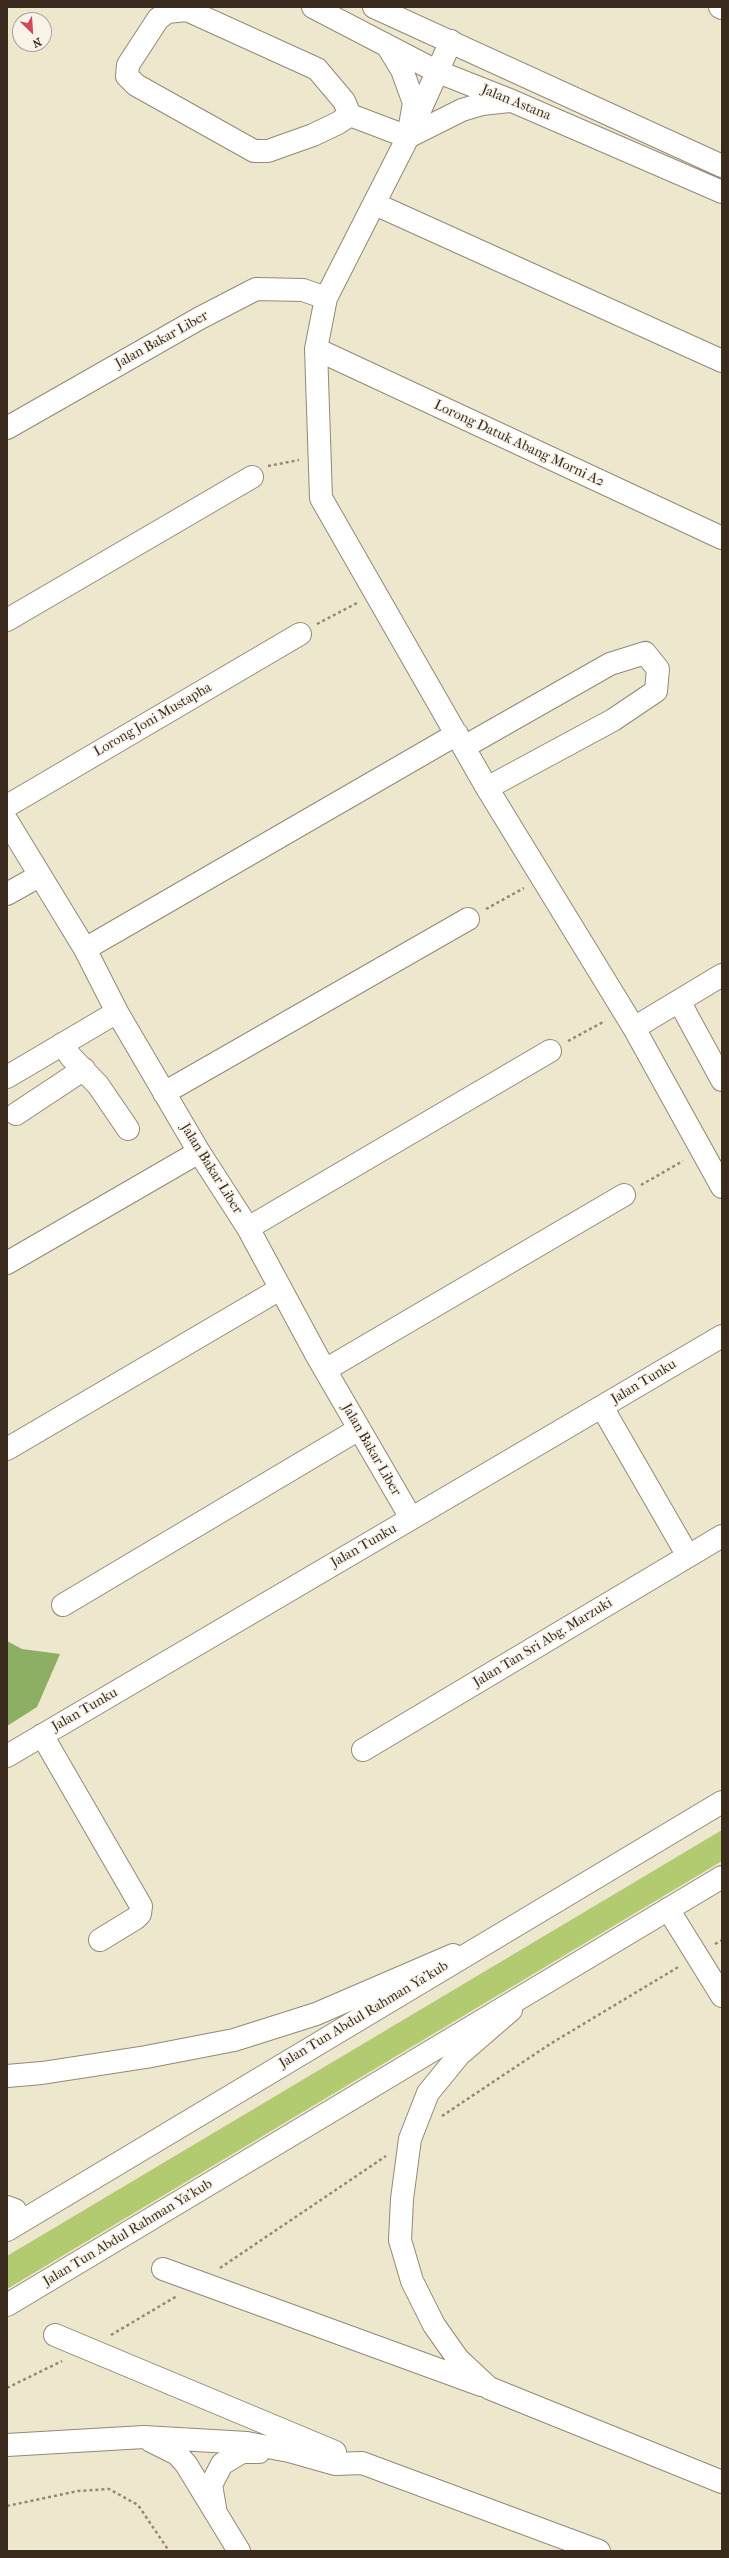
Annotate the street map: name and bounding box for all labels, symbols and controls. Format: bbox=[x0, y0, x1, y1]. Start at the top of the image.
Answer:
north arrow bbox=[12, 12, 52, 52]
text: N bbox=[30, 35, 43, 50]
street label: Jalan Astana bbox=[479, 81, 553, 125]
street label: Jalan Bakar Liber bbox=[113, 308, 211, 372]
street label: Lorong Datuk Abang Morni A2 bbox=[431, 397, 607, 491]
street label: Lorong Joni Mustapha bbox=[91, 679, 215, 761]
street label: Jalan Bakar Liber bbox=[176, 1121, 246, 1217]
street label: Jalan Tunku bbox=[608, 1356, 680, 1408]
street label: Jalan Bakar Liber bbox=[338, 1401, 404, 1499]
street label: Jalan Tunku bbox=[328, 1520, 400, 1572]
street label: Jalan Tan Sri Abg. Marzuki bbox=[470, 1595, 616, 1691]
street label: Jalan Tunku bbox=[49, 1684, 121, 1736]
street label: Jalan Tun Abdul Rahman Ya'kub bbox=[276, 1958, 452, 2072]
street label: Jalan Tun Abdul Rahman Ya'kub bbox=[40, 2176, 216, 2290]

